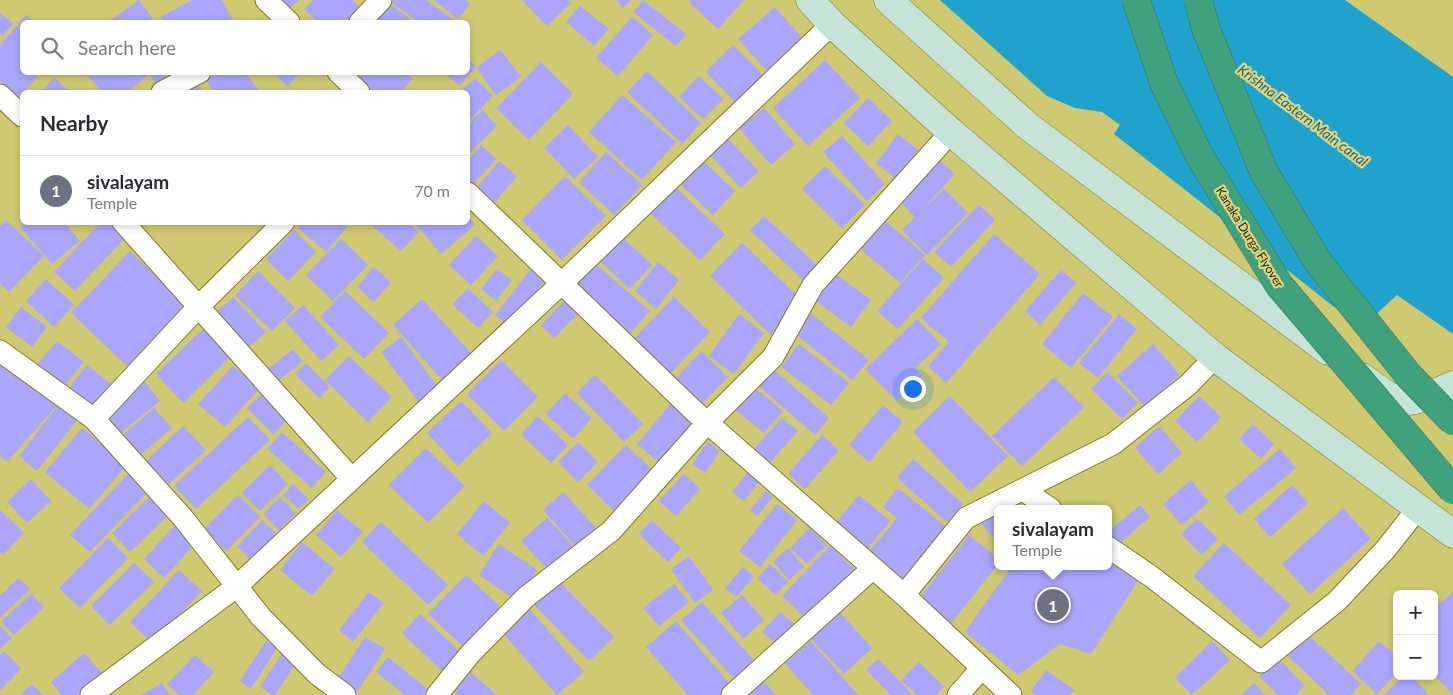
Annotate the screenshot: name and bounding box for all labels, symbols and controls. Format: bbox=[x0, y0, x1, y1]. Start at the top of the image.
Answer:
search box bbox=[20, 20, 470, 75]
icon: search bbox=[38, 34, 66, 62]
text: Search here bbox=[78, 36, 176, 59]
water label: Krishna Eastern Main canal bbox=[1235, 61, 1371, 169]
text: Nearby bbox=[40, 110, 108, 135]
text: sivalayam bbox=[87, 170, 169, 193]
text: 1 bbox=[51, 181, 61, 200]
text: 70 m bbox=[414, 181, 450, 200]
street label: Kanaka Durga Flyover bbox=[1213, 184, 1287, 291]
text: Temple bbox=[87, 193, 137, 212]
your location bbox=[900, 376, 926, 402]
popup bbox=[994, 505, 1112, 570]
text: sivalayam bbox=[1012, 517, 1094, 540]
text: Temple bbox=[1012, 540, 1062, 559]
pin: 1 bbox=[1037, 586, 1069, 624]
map controls bbox=[1393, 590, 1438, 680]
button: + bbox=[1393, 590, 1438, 635]
button: − bbox=[1393, 635, 1438, 680]

